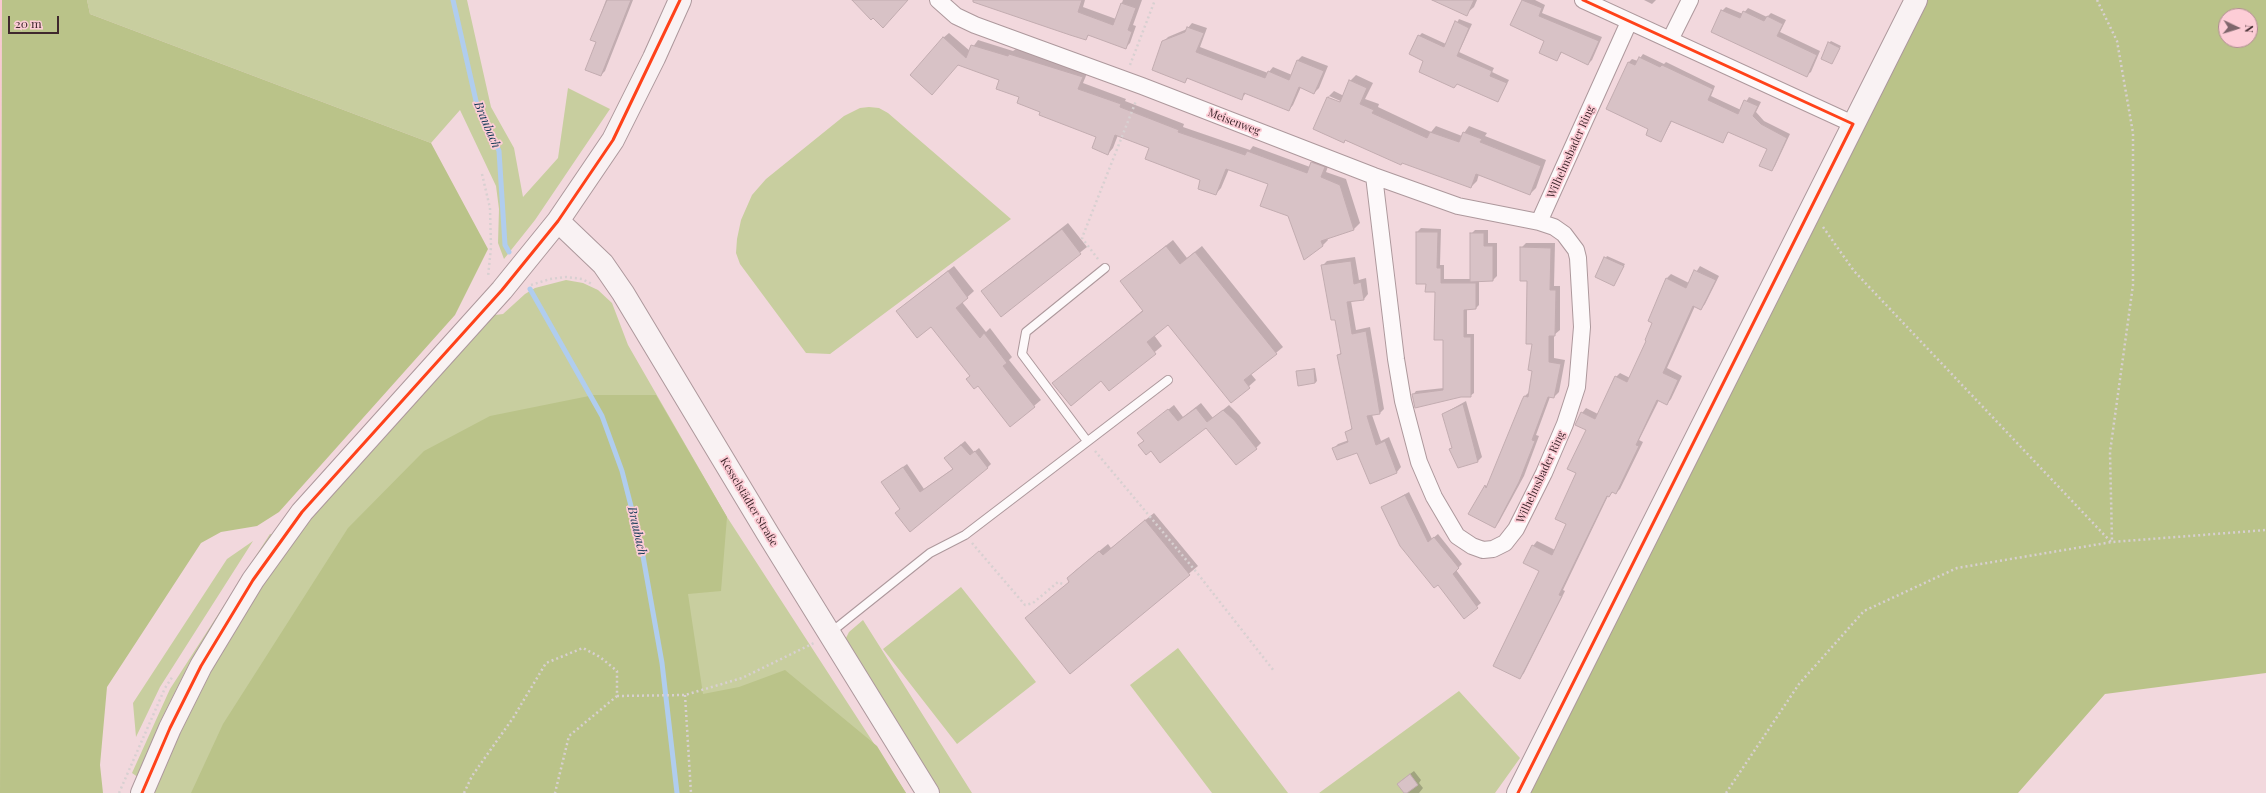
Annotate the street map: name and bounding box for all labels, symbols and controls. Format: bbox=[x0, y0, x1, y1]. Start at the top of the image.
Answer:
scale bar bbox=[10, 8, 61, 34]
north arrow bbox=[2218, 8, 2258, 48]
text: 20 m bbox=[15, 15, 42, 31]
text: N bbox=[2242, 24, 2257, 33]
water label: Braubach bbox=[471, 99, 503, 151]
street label: Wilhelmsbader Ring bbox=[1545, 104, 1597, 200]
street label: Meisenweg bbox=[1206, 106, 1262, 138]
street label: Wilhelmsbader Ring bbox=[1514, 429, 1568, 525]
street label: Kesselstädter Straße bbox=[717, 455, 781, 549]
water label: Braubach bbox=[624, 505, 650, 557]

